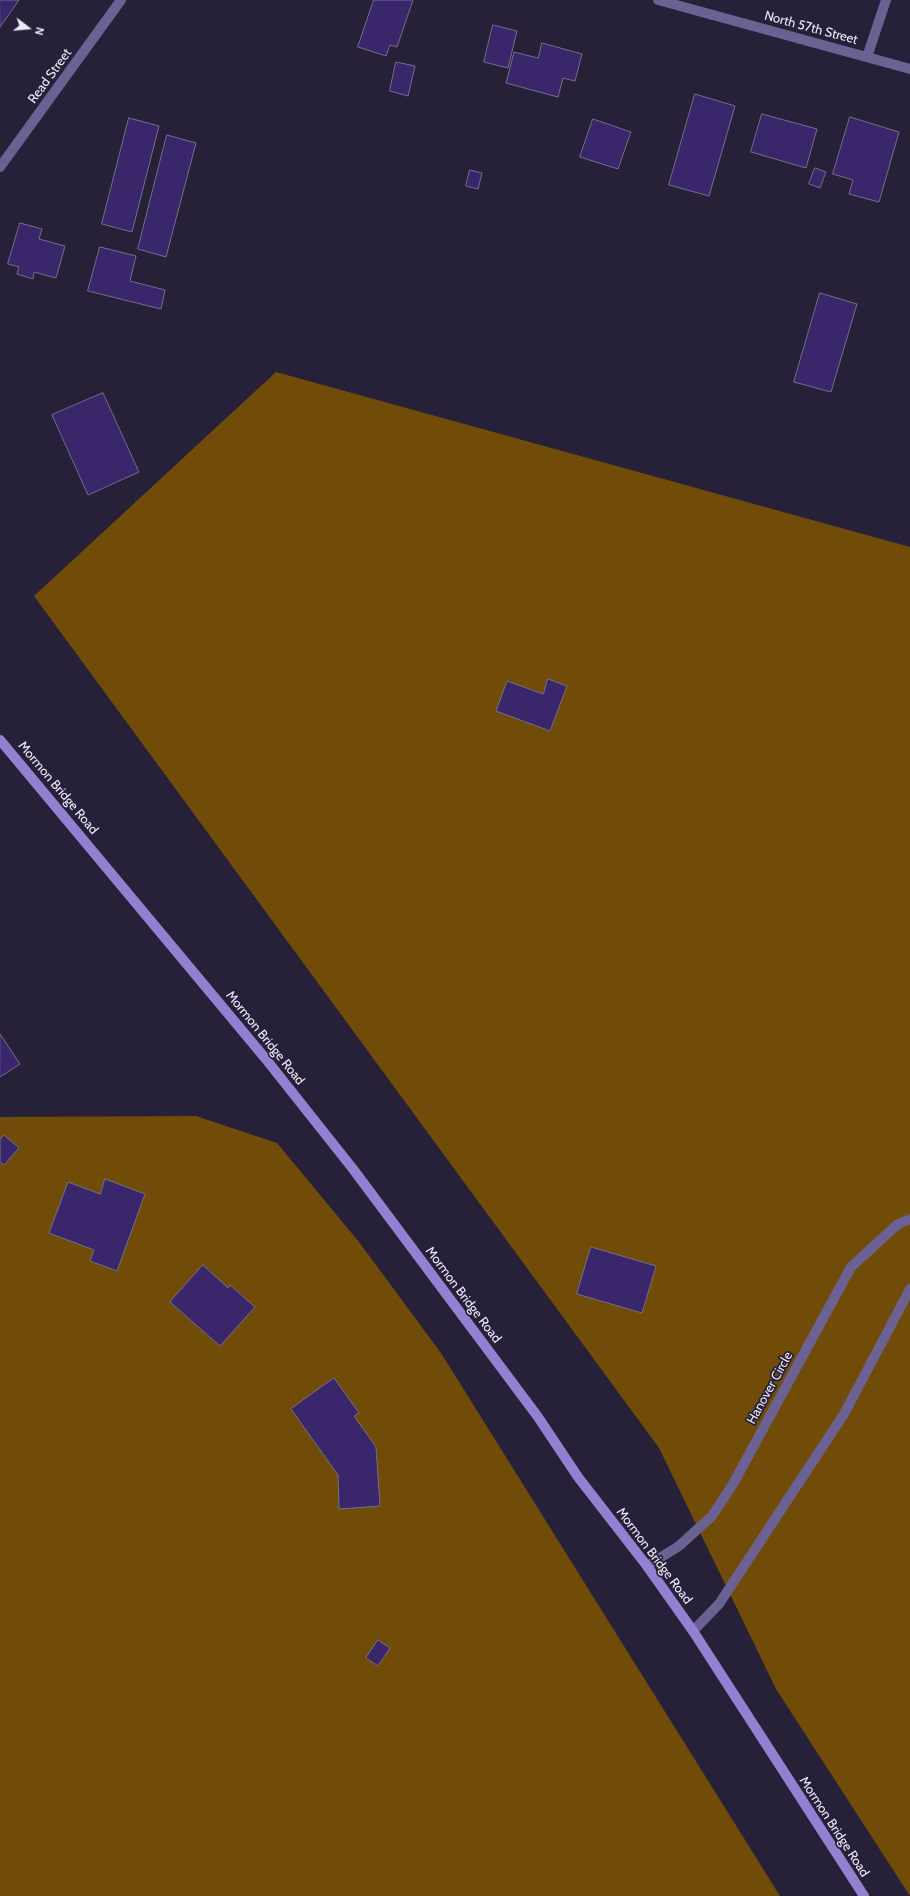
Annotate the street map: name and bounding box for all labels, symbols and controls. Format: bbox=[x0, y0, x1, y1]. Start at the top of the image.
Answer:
north arrow bbox=[8, 8, 48, 48]
street label: North 57th Street bbox=[763, 8, 859, 48]
text: N bbox=[32, 26, 47, 37]
street label: Read Street bbox=[25, 46, 75, 106]
street label: Mormon Bridge Road bbox=[15, 738, 101, 838]
street label: Mormon Bridge Road bbox=[222, 988, 308, 1088]
street label: Mormon Bridge Road bbox=[422, 1244, 504, 1346]
street label: Hanover Circle bbox=[744, 1349, 796, 1427]
street label: Mormon Bridge Road bbox=[613, 1505, 695, 1607]
street label: Mormon Bridge Road bbox=[796, 1774, 872, 1880]

